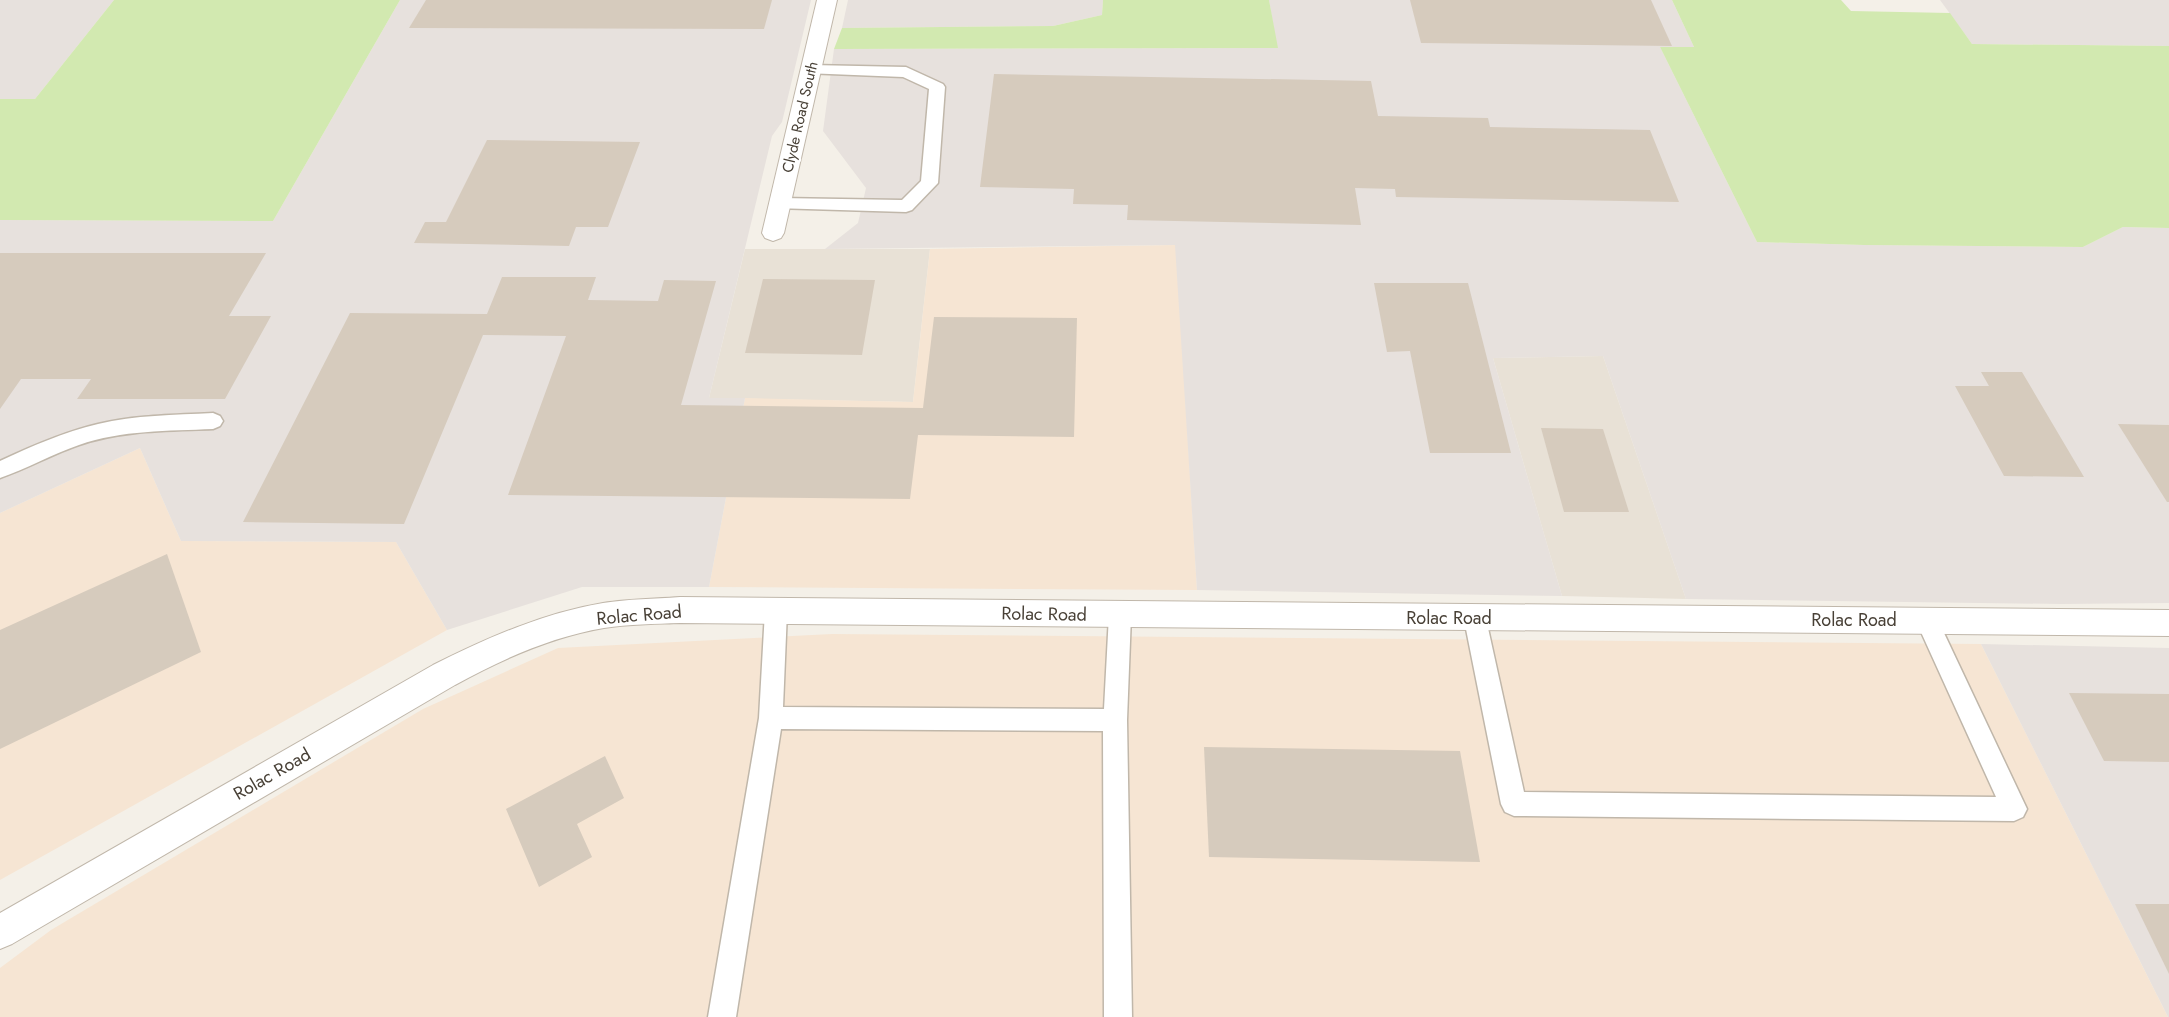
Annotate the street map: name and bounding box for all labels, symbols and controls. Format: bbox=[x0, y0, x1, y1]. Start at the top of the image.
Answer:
street label: Clyde Road South bbox=[776, 59, 824, 175]
street label: Rolac Road bbox=[595, 598, 683, 632]
street label: Rolac Road bbox=[1001, 600, 1087, 628]
street label: Rolac Road bbox=[1406, 605, 1492, 631]
street label: Rolac Road bbox=[1811, 607, 1897, 633]
street label: Rolac Road bbox=[228, 741, 316, 807]

